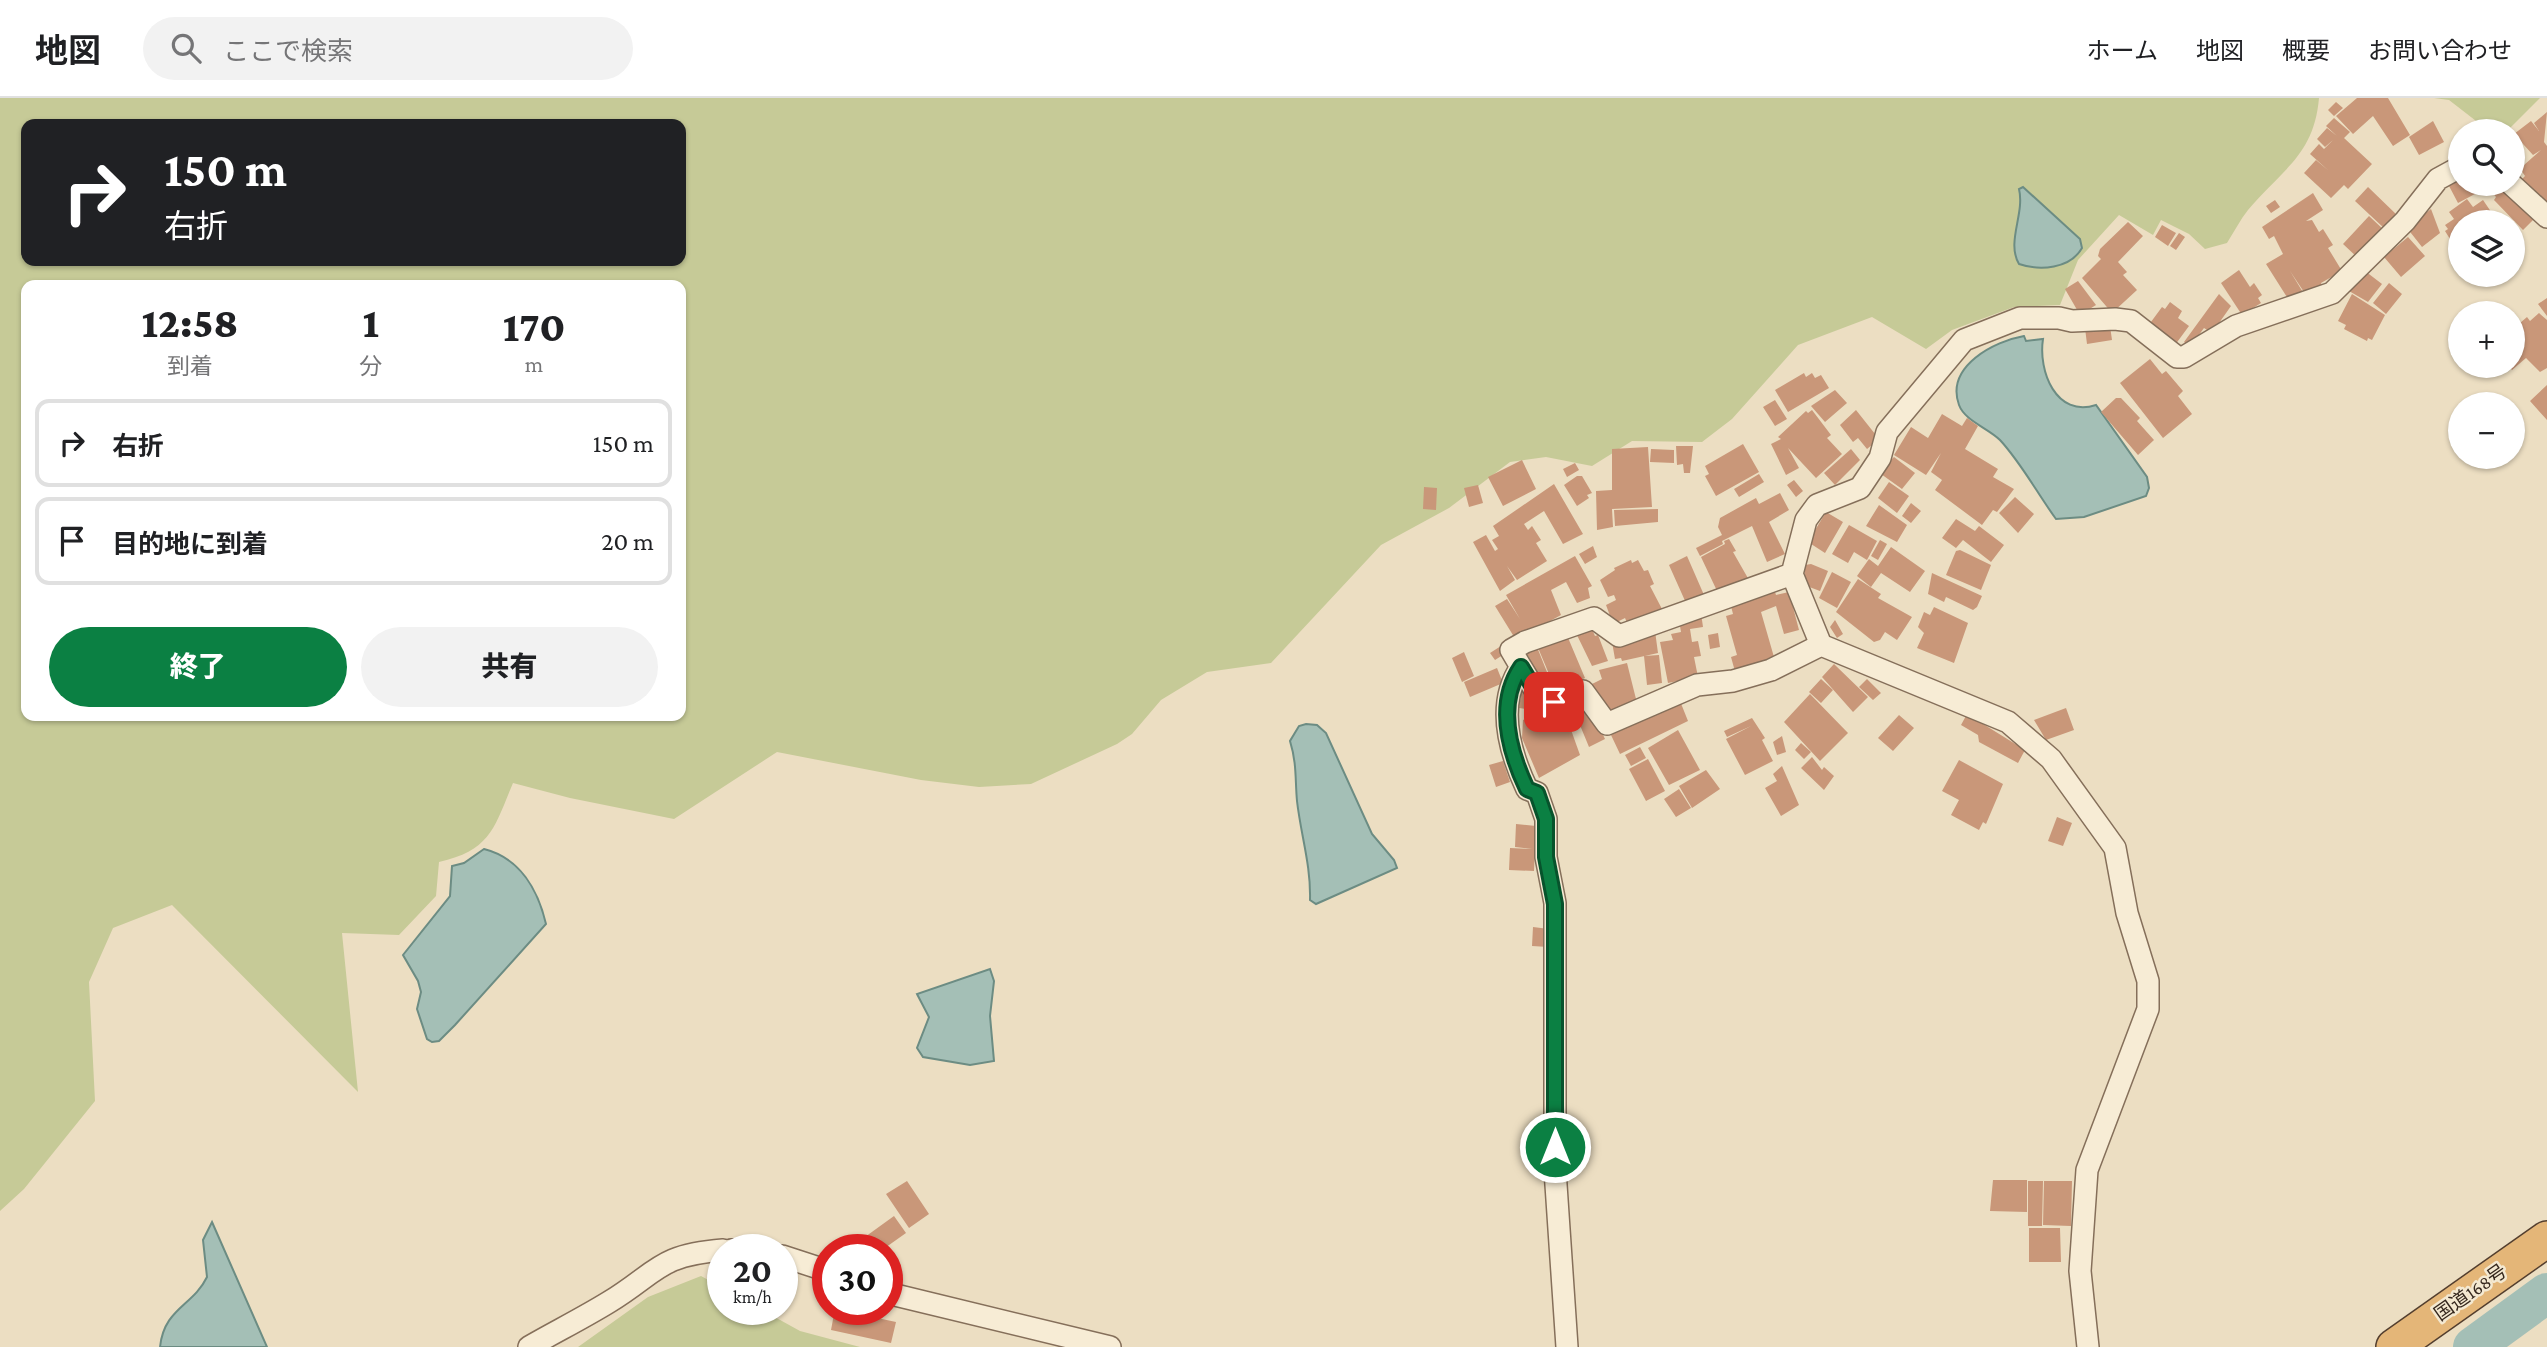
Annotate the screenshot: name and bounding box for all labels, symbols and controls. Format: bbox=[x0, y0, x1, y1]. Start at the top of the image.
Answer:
search box bbox=[143, 17, 633, 80]
icon: search bbox=[167, 29, 205, 67]
text: 地図 bbox=[35, 32, 101, 69]
text: ここで検索 bbox=[223, 37, 353, 66]
text: ホーム bbox=[2087, 37, 2158, 64]
text: 地図 bbox=[2196, 37, 2244, 64]
text: 概要 bbox=[2282, 37, 2330, 64]
text: お問い合わせ bbox=[2368, 37, 2512, 64]
map controls bbox=[2448, 119, 2525, 469]
button: search bbox=[2448, 119, 2525, 196]
text: 150 m bbox=[164, 142, 287, 197]
icon: right bbox=[49, 147, 140, 238]
text: 右折 bbox=[164, 208, 228, 244]
button: layers bbox=[2448, 210, 2525, 287]
text: 12:58 bbox=[142, 299, 239, 346]
text: 1 bbox=[362, 299, 379, 346]
button: + bbox=[2448, 301, 2525, 378]
text: 170 bbox=[503, 303, 565, 350]
text: m bbox=[525, 351, 543, 377]
text: 到着 bbox=[167, 353, 213, 379]
text: 分 bbox=[359, 353, 382, 379]
button: − bbox=[2448, 392, 2525, 469]
icon: right bbox=[53, 424, 91, 462]
text: 150 m bbox=[593, 429, 654, 458]
text: 右折 bbox=[112, 432, 164, 461]
icon: arrive bbox=[53, 522, 91, 560]
text: 20 m bbox=[601, 527, 654, 556]
text: 目的地に到着 bbox=[112, 530, 268, 559]
button: 終了 bbox=[49, 627, 347, 707]
button: 共有 bbox=[361, 627, 658, 707]
pin bbox=[1524, 672, 1584, 732]
icon: arrive bbox=[1535, 683, 1573, 721]
position arrow bbox=[1518, 1110, 1592, 1184]
speed limit sign: 30 bbox=[812, 1234, 903, 1325]
text: 20 bbox=[733, 1251, 772, 1290]
street label: 国道168号 bbox=[2430, 1260, 2510, 1325]
text: km/h bbox=[733, 1287, 772, 1307]

